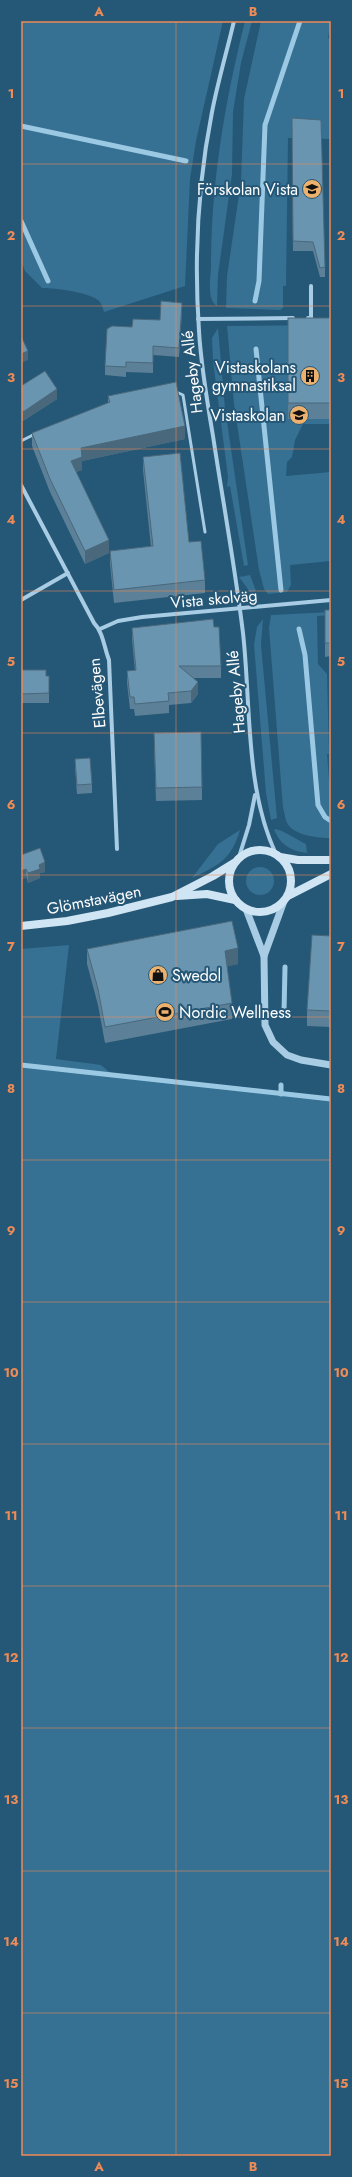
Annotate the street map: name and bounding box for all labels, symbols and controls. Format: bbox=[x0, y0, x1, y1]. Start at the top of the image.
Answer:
text: A bbox=[93, 2, 104, 21]
text: B bbox=[249, 2, 258, 21]
text: 1 bbox=[8, 84, 14, 103]
text: 1 bbox=[338, 84, 344, 103]
place label: Förskolan Vista bbox=[197, 178, 298, 201]
school or university icon: Förskolan Vista bbox=[301, 178, 323, 200]
text: 2 bbox=[7, 226, 15, 245]
text: 2 bbox=[337, 226, 345, 245]
street label: Hageby Allé bbox=[176, 329, 208, 415]
place label: Vistaskolans gymnastiksal bbox=[212, 356, 296, 397]
building icon: Vistaskolans gymnastiksal bbox=[299, 365, 321, 387]
text: 3 bbox=[7, 368, 15, 387]
text: 3 bbox=[337, 368, 345, 387]
place label: Vistaskolan bbox=[211, 404, 285, 427]
school or university icon: Vistaskolan bbox=[288, 404, 310, 426]
text: 4 bbox=[6, 510, 16, 529]
text: 4 bbox=[336, 510, 346, 529]
street label: Vista skolväg bbox=[170, 584, 258, 614]
street label: Hageby Allé bbox=[221, 649, 251, 735]
text: 5 bbox=[7, 652, 15, 671]
text: 5 bbox=[337, 652, 345, 671]
street label: Elbevägen bbox=[82, 657, 112, 729]
text: 6 bbox=[7, 795, 16, 814]
text: 6 bbox=[337, 795, 346, 814]
street label: Glömstavägen bbox=[45, 880, 143, 920]
text: 7 bbox=[7, 937, 15, 956]
text: 7 bbox=[337, 937, 345, 956]
shop icon: Swedol bbox=[147, 964, 169, 986]
place label: Swedol bbox=[172, 964, 221, 987]
sports icon: Nordic Wellness bbox=[154, 1001, 176, 1023]
place label: Nordic Wellness bbox=[179, 1001, 291, 1024]
text: 8 bbox=[7, 1079, 15, 1098]
text: 8 bbox=[337, 1079, 345, 1098]
text: 9 bbox=[7, 1221, 16, 1240]
text: 9 bbox=[337, 1221, 346, 1240]
text: 10 bbox=[3, 1363, 19, 1382]
text: 10 bbox=[333, 1363, 349, 1382]
text: 11 bbox=[4, 1506, 18, 1525]
text: 11 bbox=[334, 1506, 348, 1525]
text: 12 bbox=[3, 1648, 19, 1667]
text: 12 bbox=[333, 1648, 349, 1667]
text: 13 bbox=[4, 1790, 18, 1809]
text: 13 bbox=[334, 1790, 348, 1809]
text: 14 bbox=[3, 1932, 19, 1951]
text: 14 bbox=[333, 1932, 349, 1951]
text: 15 bbox=[3, 2074, 19, 2093]
text: 15 bbox=[333, 2074, 349, 2093]
text: A bbox=[93, 2157, 104, 2176]
text: B bbox=[249, 2157, 258, 2176]

